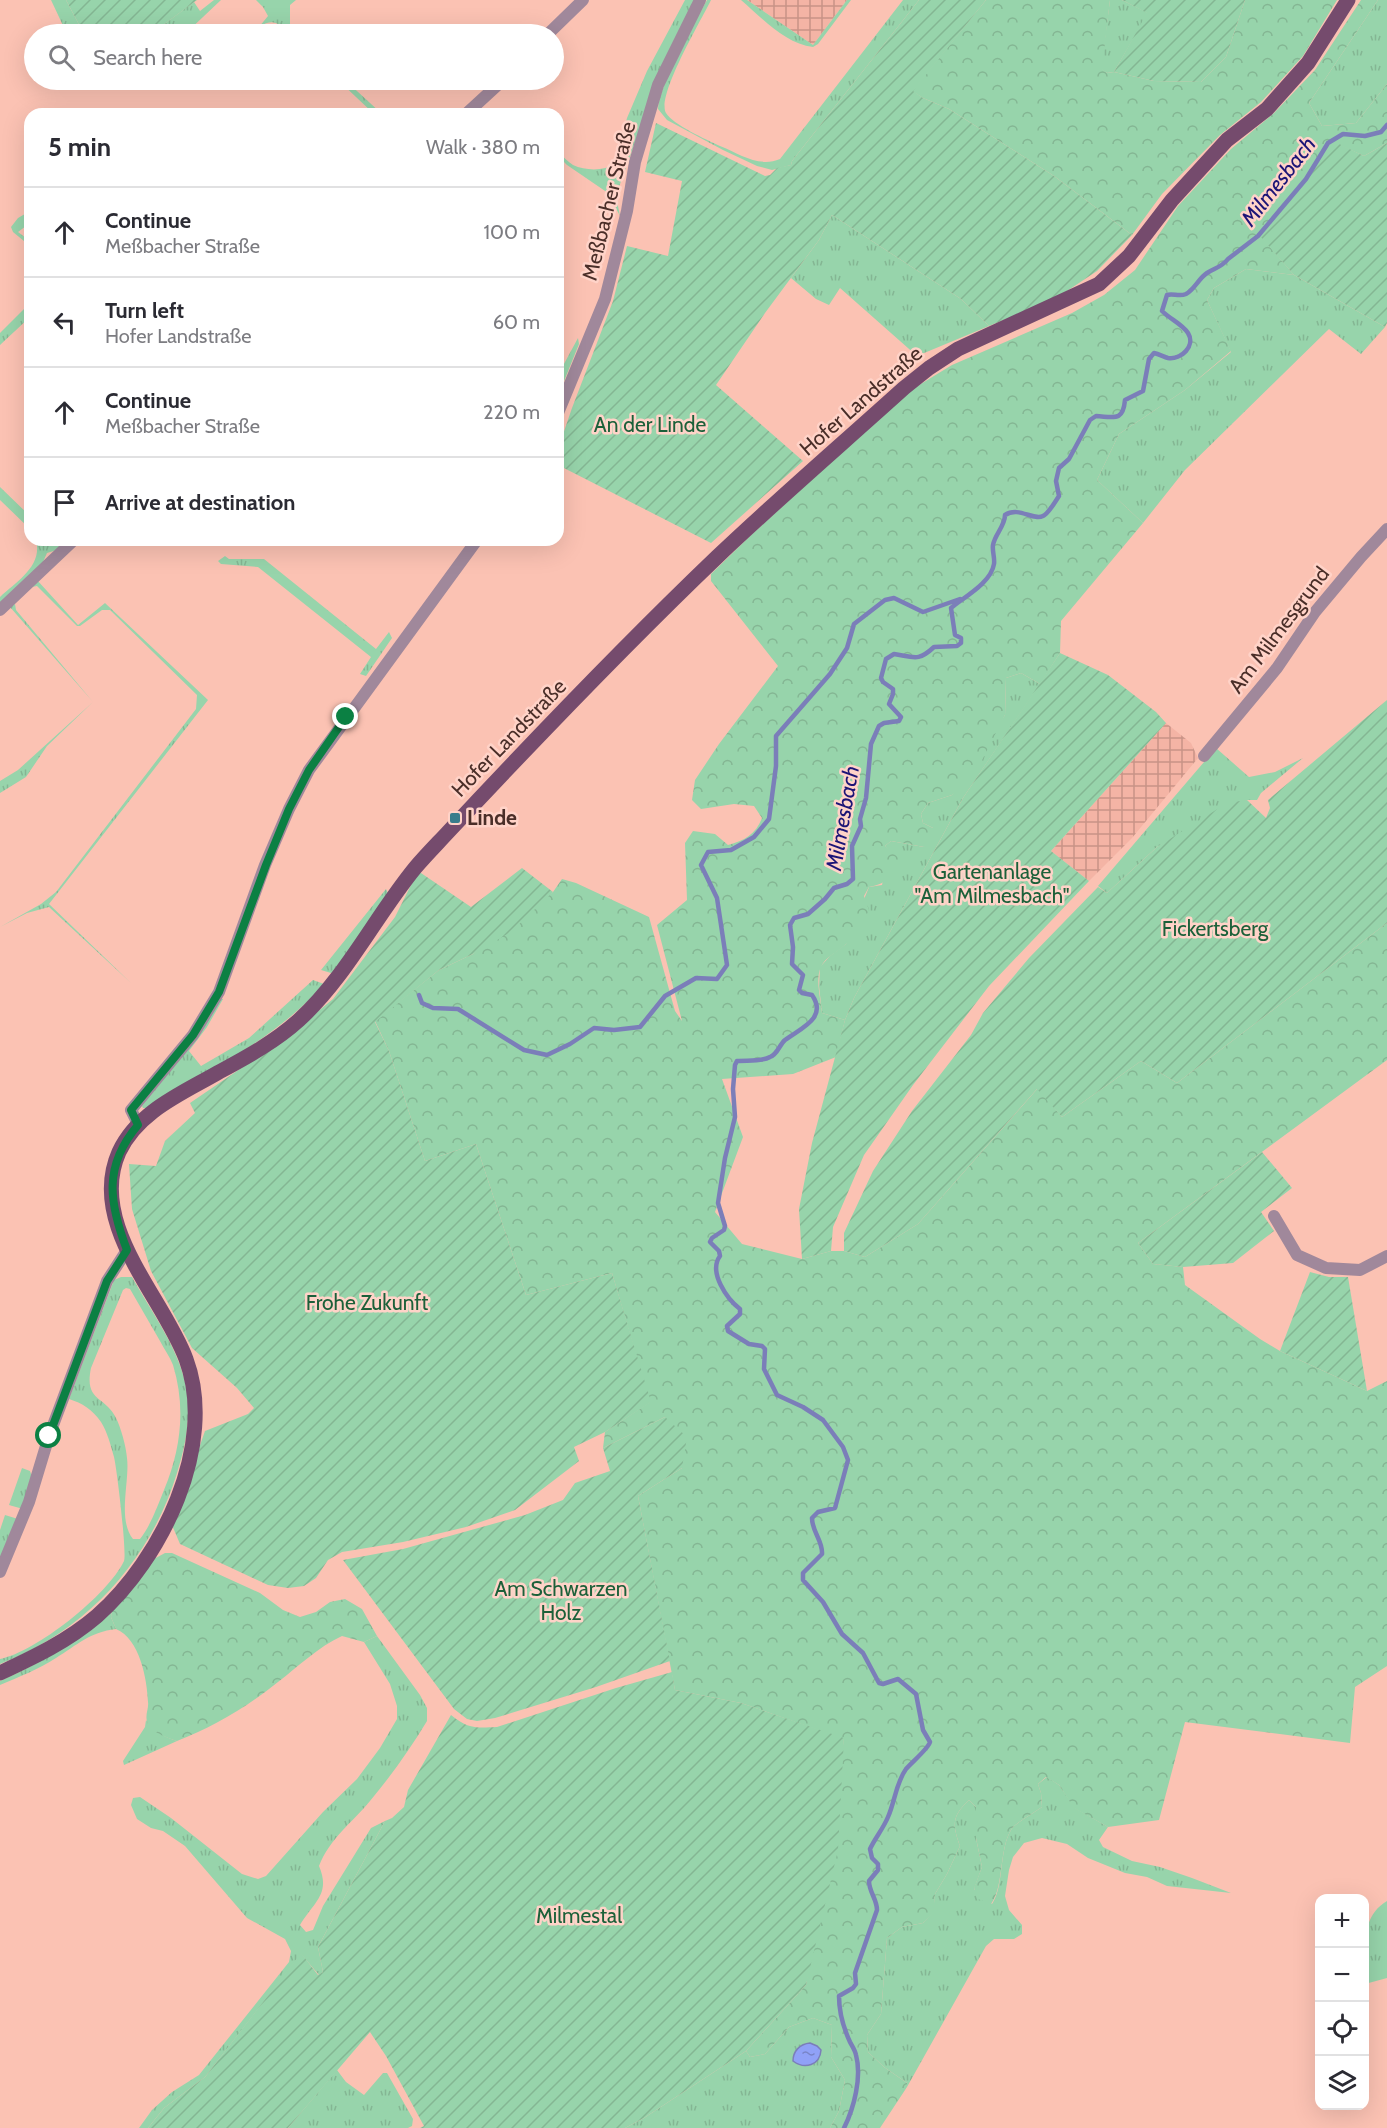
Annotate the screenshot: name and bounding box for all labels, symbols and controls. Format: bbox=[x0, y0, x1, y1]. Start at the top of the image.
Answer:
search box bbox=[24, 24, 564, 90]
icon: search bbox=[45, 41, 78, 74]
text: Search here bbox=[93, 44, 202, 71]
street label: Meßbacher Straße bbox=[577, 119, 640, 283]
text: 5 min bbox=[48, 131, 111, 163]
water label: Milmesbach bbox=[1235, 131, 1322, 232]
text: Walk · 380 m bbox=[426, 135, 540, 159]
text: Continue bbox=[105, 207, 191, 234]
icon: ahead bbox=[48, 216, 81, 249]
text: 100 m bbox=[484, 220, 540, 244]
text: Meßbacher Straße bbox=[105, 234, 260, 258]
text: Turn left bbox=[105, 297, 184, 324]
icon: left bbox=[48, 306, 81, 339]
text: 60 m bbox=[493, 310, 540, 334]
text: Hofer Landstraße bbox=[105, 324, 252, 348]
street label: Hofer Landstraße bbox=[794, 341, 927, 461]
text: Continue bbox=[105, 387, 191, 414]
icon: ahead bbox=[48, 396, 81, 429]
text: 220 m bbox=[483, 400, 540, 424]
park label: An der Linde bbox=[594, 412, 706, 437]
text: Meßbacher Straße bbox=[105, 414, 260, 438]
icon: arrive bbox=[48, 486, 81, 519]
text: Arrive at destination bbox=[105, 489, 295, 516]
street label: Am Milmesgrund bbox=[1223, 562, 1334, 698]
street label: Hofer Landstraße bbox=[446, 673, 571, 802]
route end bbox=[332, 703, 358, 729]
water label: Milmesbach bbox=[820, 764, 865, 874]
place label: Linde bbox=[467, 805, 517, 830]
marker: Linde bbox=[448, 811, 462, 825]
park label: Gartenanlage "Am Milmesbach" bbox=[914, 859, 1070, 908]
park label: Fickertsberg bbox=[1162, 916, 1269, 941]
park label: Frohe Zukunft bbox=[306, 1290, 428, 1315]
route start bbox=[35, 1422, 61, 1448]
park label: Am Schwarzen Holz bbox=[494, 1576, 628, 1625]
map controls bbox=[1315, 1894, 1369, 2110]
button: + bbox=[1315, 1894, 1369, 1948]
park label: Milmestal bbox=[536, 1903, 622, 1928]
button: − bbox=[1315, 1948, 1369, 2002]
button: locate bbox=[1315, 2002, 1369, 2056]
button: layers bbox=[1315, 2056, 1369, 2110]

